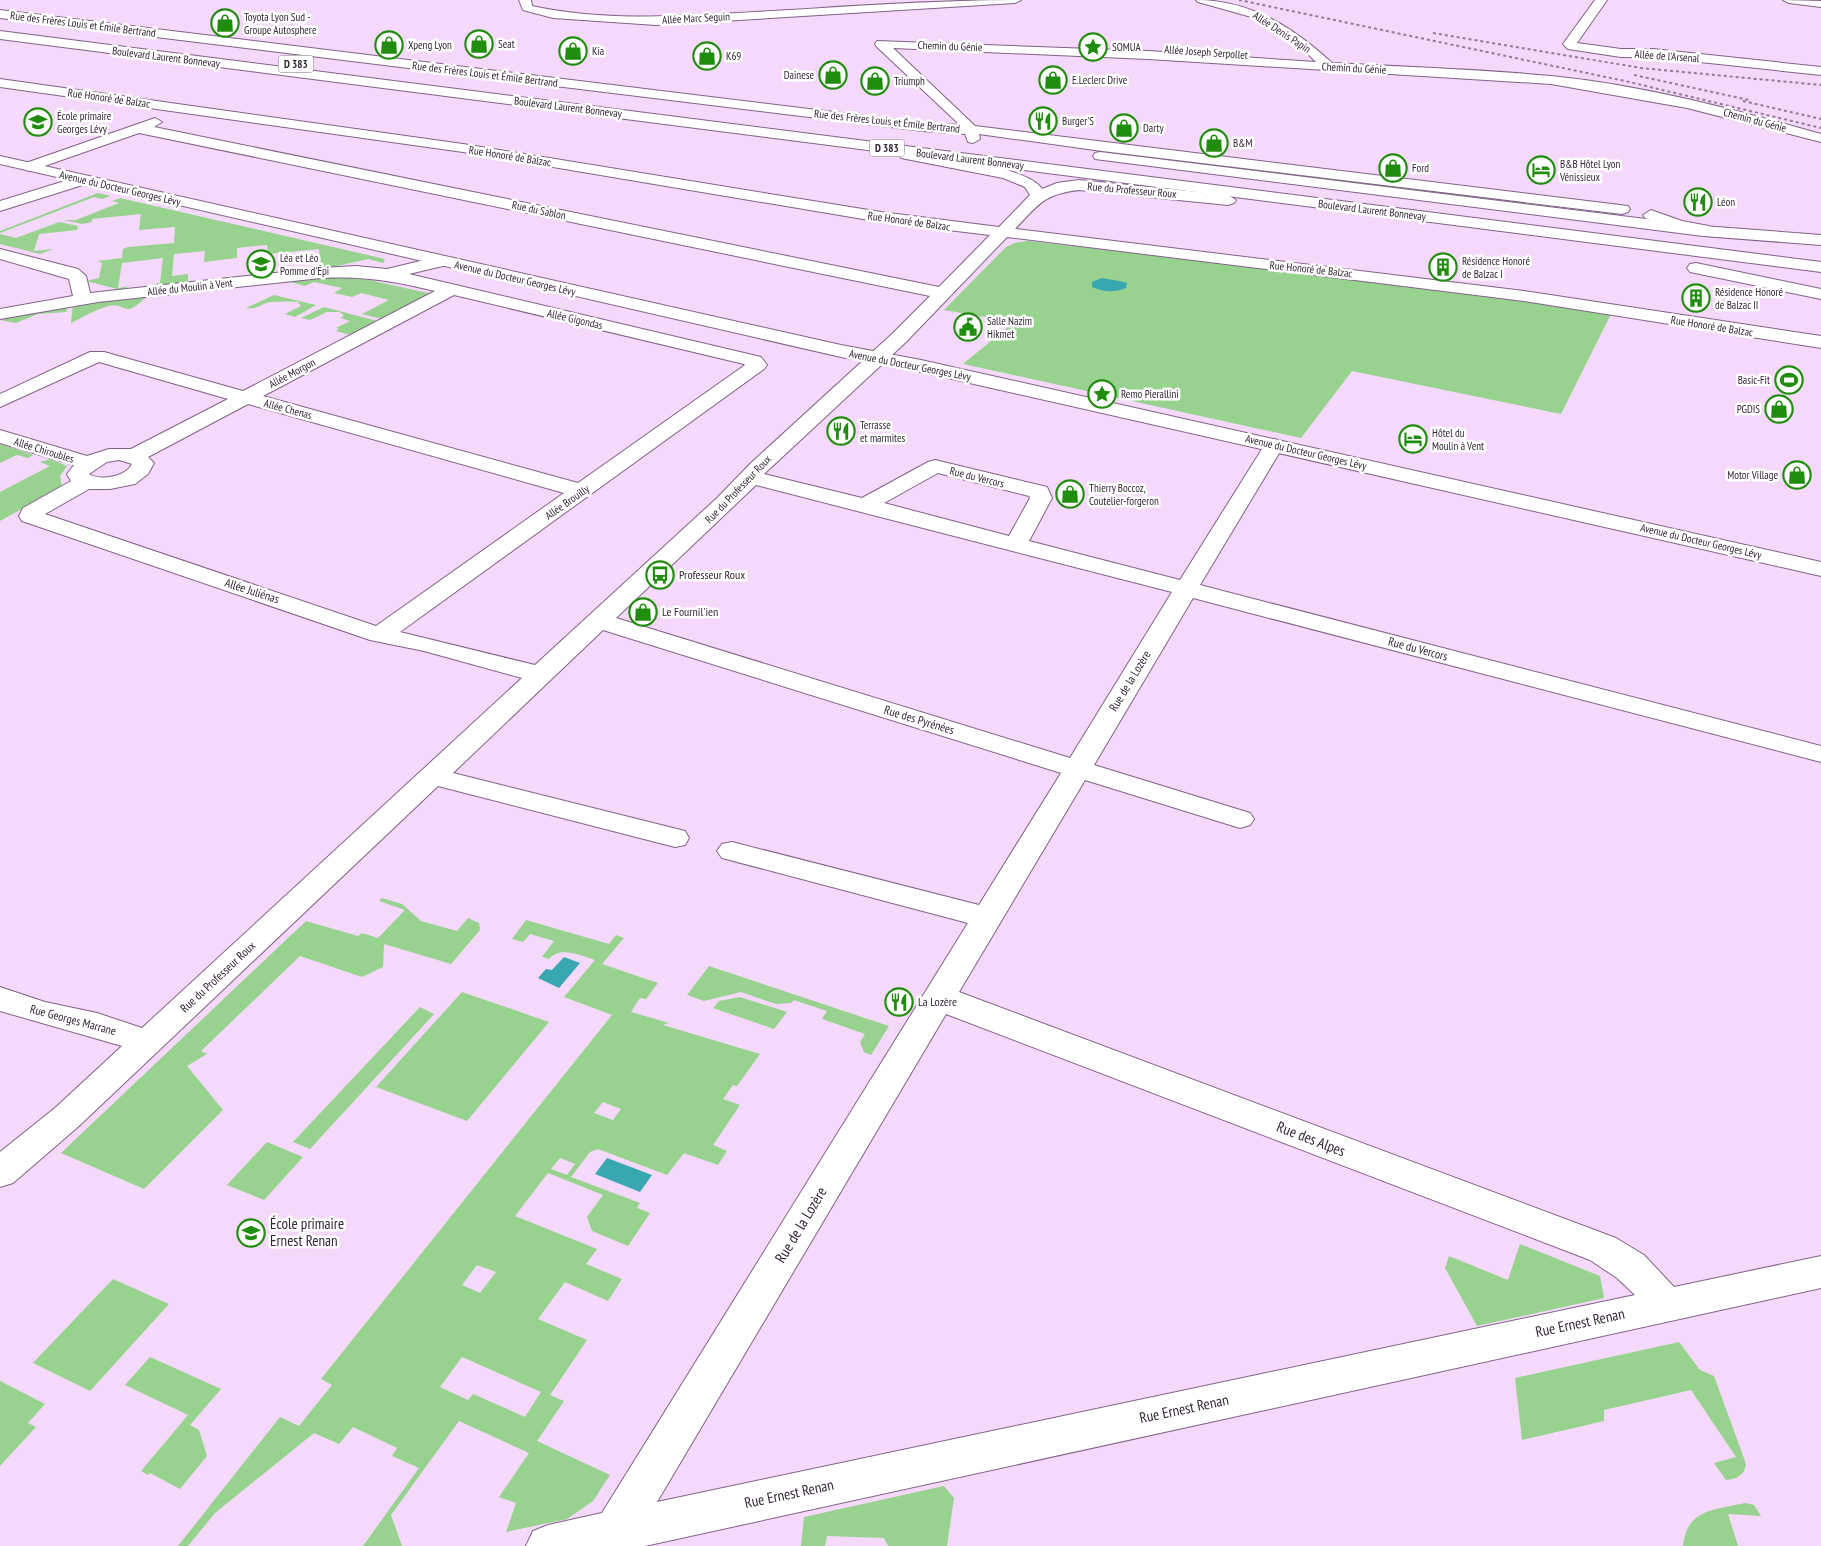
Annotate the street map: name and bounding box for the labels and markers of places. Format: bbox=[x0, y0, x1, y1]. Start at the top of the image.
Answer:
shop icon: Toyota Lyon Sud - Groupe Autosphere bbox=[210, 8, 240, 38]
place label: Toyota Lyon Sud - Groupe Autosphere bbox=[244, 10, 317, 37]
shop icon: Seat bbox=[464, 29, 494, 59]
shop icon: Xpeng Lyon bbox=[374, 30, 404, 60]
place icon: SOMUA bbox=[1078, 32, 1108, 62]
shop icon: Kia bbox=[558, 36, 588, 66]
place label: Seat bbox=[498, 37, 515, 51]
place label: Xpeng Lyon bbox=[408, 38, 452, 52]
place label: SOMUA bbox=[1112, 40, 1141, 54]
shop icon: K69 bbox=[692, 41, 722, 71]
place label: Kia bbox=[592, 44, 604, 58]
place label: K69 bbox=[726, 49, 741, 63]
shop icon: Dainese bbox=[818, 60, 848, 90]
shop icon: E.Leclerc Drive bbox=[1038, 65, 1068, 95]
shop icon: Triumph bbox=[860, 66, 890, 96]
place label: Dainese bbox=[784, 68, 814, 82]
place label: E.Leclerc Drive bbox=[1072, 73, 1128, 87]
place label: Triumph bbox=[894, 74, 925, 88]
restaurant icon: Burger'S bbox=[1028, 106, 1058, 136]
school or university icon: École primaire Georges Lévy bbox=[23, 107, 53, 137]
place label: École primaire Georges Lévy bbox=[57, 109, 112, 136]
shop icon: Darty bbox=[1109, 113, 1139, 143]
place label: Burger'S bbox=[1062, 114, 1094, 128]
place label: Darty bbox=[1143, 121, 1164, 135]
shop icon: B&M bbox=[1199, 128, 1229, 158]
place label: B&M bbox=[1233, 136, 1252, 150]
shop icon: Ford bbox=[1378, 153, 1408, 183]
hotel icon: B&B Hôtel Lyon Vénissieux bbox=[1526, 155, 1556, 185]
place label: B&B Hôtel Lyon Vénissieux bbox=[1559, 157, 1621, 184]
place label: Ford bbox=[1412, 161, 1429, 175]
restaurant icon: Léon bbox=[1683, 187, 1713, 217]
place label: Léon bbox=[1717, 195, 1735, 209]
school or university icon: Léa et Léo Pomme d'Épi bbox=[246, 249, 276, 279]
place label: Léa et Léo Pomme d'Épi bbox=[280, 251, 329, 278]
building icon: Résidence Honoré de Balzac I bbox=[1428, 252, 1458, 282]
place label: Résidence Honoré de Balzac I bbox=[1462, 254, 1530, 281]
building icon: Résidence Honoré de Balzac II bbox=[1681, 283, 1711, 313]
place label: Résidence Honoré de Balzac II bbox=[1715, 285, 1783, 312]
public building icon: Salle Nazim Hikmet bbox=[953, 312, 983, 342]
place label: Salle Nazim Hikmet bbox=[987, 314, 1032, 341]
sports icon: Basic-Fit bbox=[1774, 365, 1804, 395]
place label: Basic-Fit bbox=[1738, 373, 1770, 387]
place icon: Remo Pierallini bbox=[1087, 379, 1117, 409]
place label: Remo Pierallini bbox=[1121, 387, 1179, 401]
shop icon: PGDIS bbox=[1764, 394, 1794, 424]
place label: PGDIS bbox=[1737, 402, 1760, 416]
restaurant icon: Terrasse et marmites bbox=[826, 416, 856, 446]
place label: Terrasse et marmites bbox=[860, 418, 906, 445]
hotel icon: Hôtel du Moulin à Vent bbox=[1398, 424, 1428, 454]
place label: Hôtel du Moulin à Vent bbox=[1432, 426, 1484, 453]
shop icon: Motor Village bbox=[1782, 460, 1812, 490]
place label: Motor Village bbox=[1727, 468, 1778, 482]
shop icon: Thierry Boccoz, Coutelier-forgeron bbox=[1055, 479, 1085, 509]
place label: Thierry Boccoz, Coutelier-forgeron bbox=[1089, 481, 1159, 508]
bus stop icon: Professeur Roux bbox=[645, 560, 675, 590]
place label: Professeur Roux bbox=[679, 567, 745, 582]
shop icon: Le Fournil'ien bbox=[628, 597, 658, 627]
place label: Le Fournil'ien bbox=[662, 604, 718, 619]
restaurant icon: La Lozère bbox=[884, 987, 914, 1017]
place label: La Lozère bbox=[918, 994, 957, 1009]
place label: École primaire Ernest Renan bbox=[270, 1214, 344, 1250]
school or university icon: École primaire Ernest Renan bbox=[236, 1218, 266, 1248]

